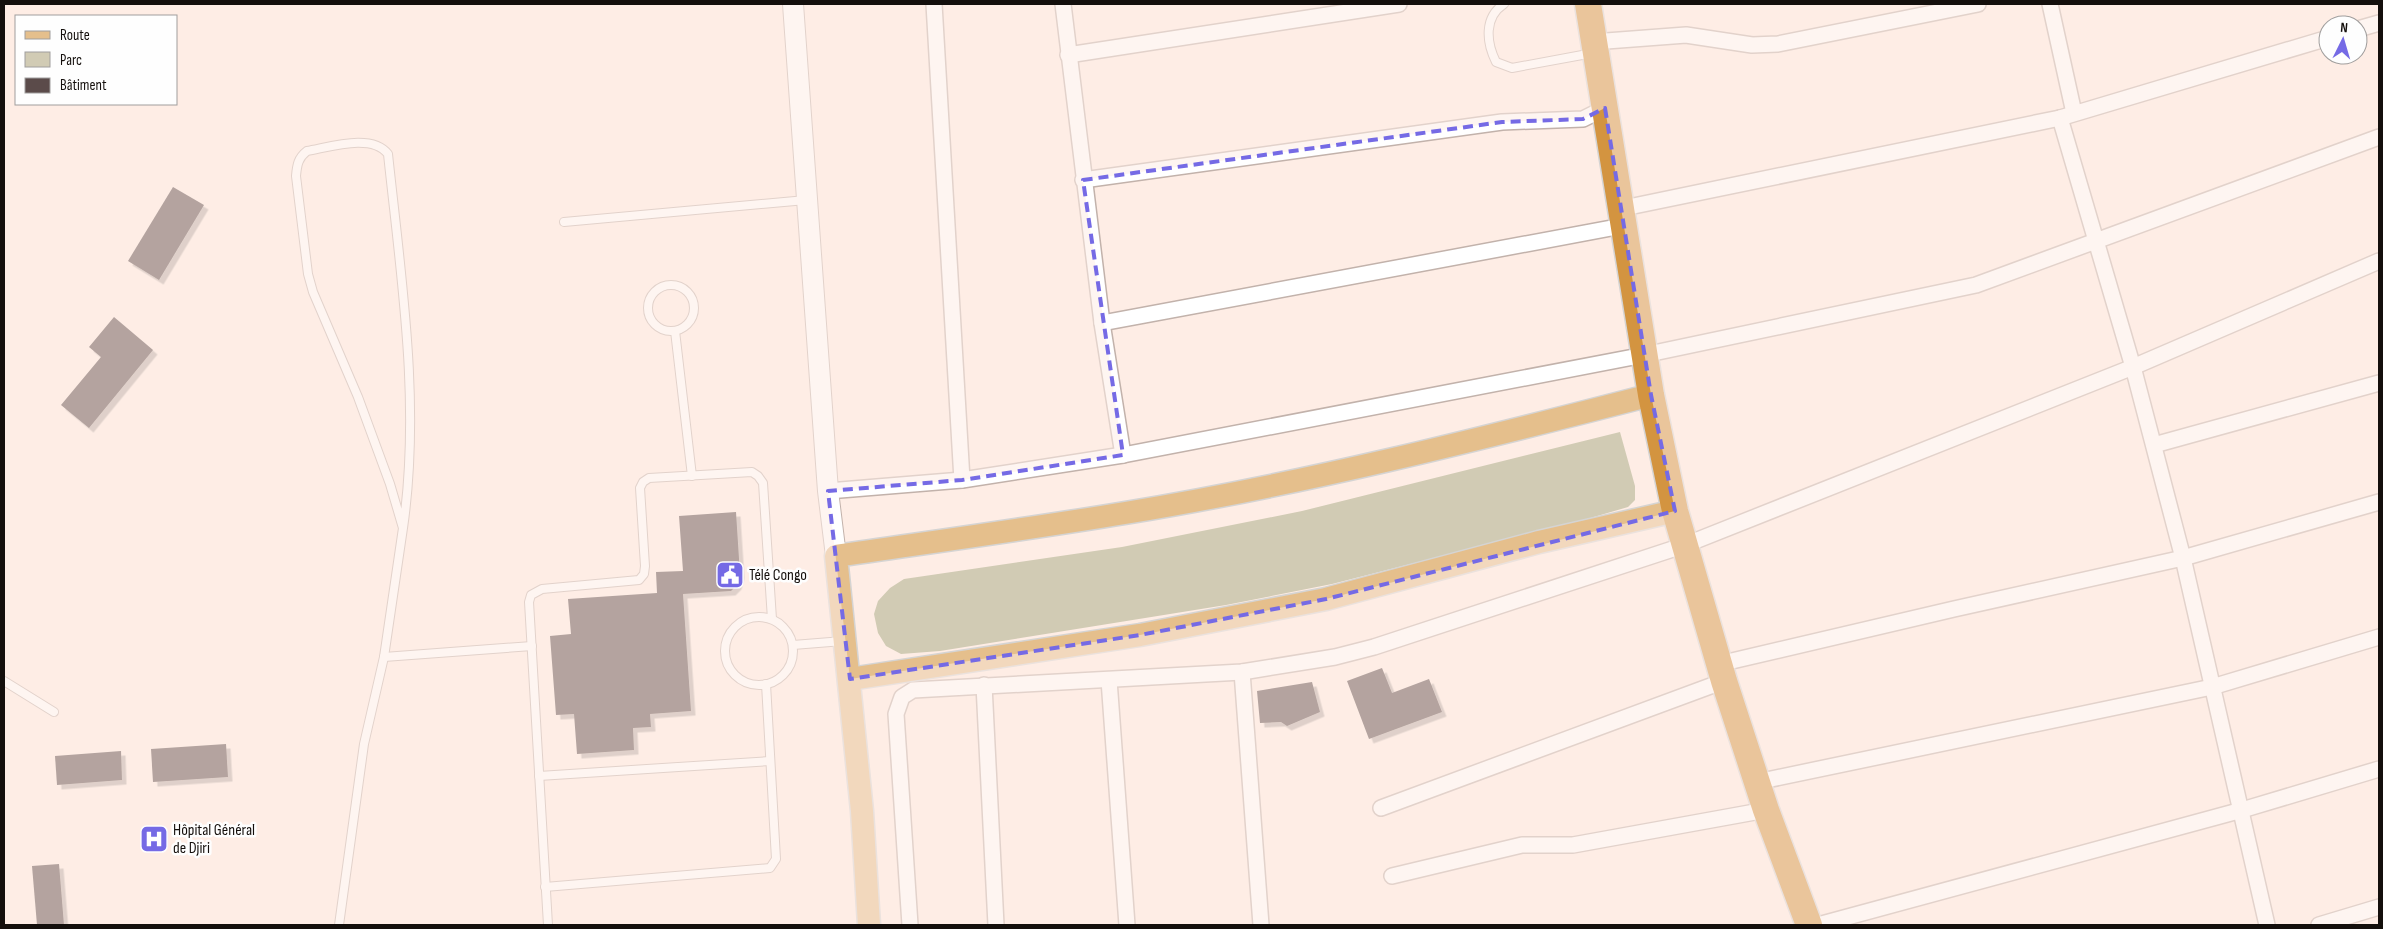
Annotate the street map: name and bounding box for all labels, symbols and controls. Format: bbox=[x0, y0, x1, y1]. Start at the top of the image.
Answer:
legend bbox=[15, 15, 178, 105]
north arrow bbox=[2318, 15, 2368, 65]
text: N bbox=[2340, 19, 2349, 36]
text: Route bbox=[60, 26, 90, 45]
text: Parc bbox=[60, 51, 82, 70]
text: Bâtiment bbox=[60, 76, 107, 95]
public building icon: Télé Congo bbox=[715, 560, 745, 590]
place label: Télé Congo bbox=[749, 566, 807, 585]
place label: Hôpital Général de Djiri bbox=[173, 821, 255, 858]
hospital icon: Hôpital Général de Djiri bbox=[139, 824, 169, 854]

